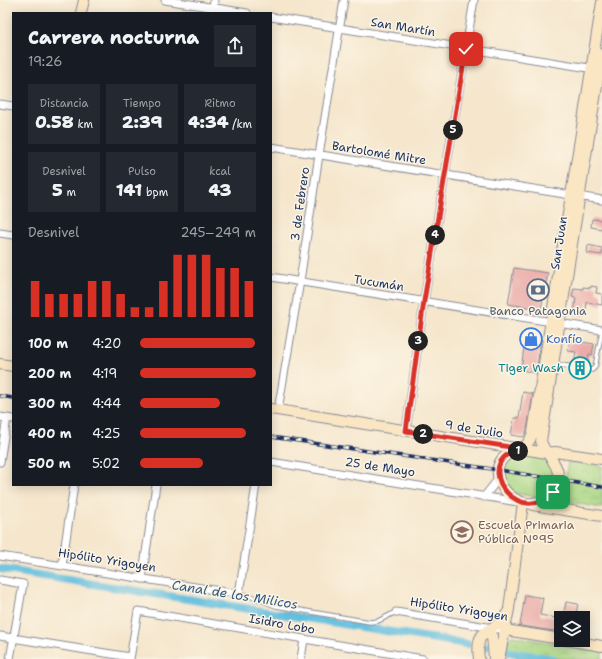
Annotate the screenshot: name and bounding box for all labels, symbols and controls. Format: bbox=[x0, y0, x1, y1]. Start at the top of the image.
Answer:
street label: San Martín bbox=[370, 14, 436, 40]
button: share bbox=[214, 25, 256, 67]
text: Carrera nocturna bbox=[28, 26, 199, 50]
pin bbox=[449, 32, 483, 66]
icon: check bbox=[455, 38, 477, 60]
text: 19:26 bbox=[28, 53, 62, 70]
text: Distancia bbox=[40, 96, 88, 111]
text: Tiempo bbox=[123, 96, 161, 111]
text: Ritmo bbox=[204, 96, 236, 111]
text: 0.58 bbox=[35, 111, 74, 133]
text: 2:39 bbox=[122, 111, 162, 133]
text: 4:34 bbox=[188, 111, 229, 133]
text: km bbox=[74, 117, 93, 132]
text: /km bbox=[229, 117, 252, 132]
pin: 5 bbox=[443, 120, 463, 140]
text: 5 bbox=[450, 122, 456, 137]
street label: Bartolomé Mitre bbox=[331, 138, 427, 168]
text: Desnivel bbox=[42, 164, 86, 179]
text: Pulso bbox=[128, 164, 156, 179]
text: kcal bbox=[209, 164, 231, 179]
street label: 3 de Febrero bbox=[287, 166, 313, 242]
text: 5 bbox=[52, 179, 63, 201]
text: 141 bbox=[116, 179, 142, 201]
text: 43 bbox=[208, 179, 232, 201]
text: m bbox=[63, 185, 76, 200]
text: bpm bbox=[142, 185, 168, 200]
street label: San Juan bbox=[547, 215, 571, 271]
text: Desnivel bbox=[28, 224, 79, 241]
text: 245–249 m bbox=[180, 224, 256, 241]
pin: 4 bbox=[425, 225, 445, 245]
text: 4 bbox=[431, 227, 439, 242]
street label: Tucumán bbox=[353, 271, 405, 295]
bank icon: Banco Patagonia bbox=[525, 277, 551, 303]
place label: Banco Patagonia bbox=[489, 303, 587, 319]
shop icon: Konfío bbox=[518, 326, 544, 352]
pin: 3 bbox=[408, 331, 428, 351]
place label: Konfío bbox=[546, 331, 582, 347]
text: 3 bbox=[414, 333, 422, 348]
text: 100 m bbox=[28, 335, 68, 352]
text: 4:20 bbox=[92, 335, 121, 352]
building icon: Tiger Wash bbox=[567, 355, 593, 381]
place label: Tiger Wash bbox=[498, 360, 564, 376]
text: 200 m bbox=[28, 365, 71, 382]
text: 4:19 bbox=[92, 365, 117, 382]
text: 300 m bbox=[28, 395, 72, 412]
text: 4:44 bbox=[92, 395, 121, 412]
street label: 9 de Julio bbox=[444, 416, 504, 442]
pin: 2 bbox=[413, 424, 433, 444]
text: 400 m bbox=[28, 425, 72, 442]
text: 4:25 bbox=[92, 425, 120, 442]
text: 2 bbox=[419, 426, 427, 441]
pin: 1 bbox=[508, 441, 528, 461]
text: 1 bbox=[515, 443, 521, 458]
street label: 25 de Mayo bbox=[344, 454, 416, 480]
text: 500 m bbox=[28, 455, 71, 472]
text: 5:02 bbox=[92, 455, 120, 472]
pin bbox=[536, 475, 570, 509]
icon: arrive bbox=[542, 481, 564, 503]
place label: Escuela Primaria Pública Nº95 bbox=[478, 517, 575, 547]
school or university icon: Escuela Primaria Pública Nº95 bbox=[449, 519, 475, 545]
street label: Hipólito Yrigoyen bbox=[57, 544, 157, 576]
water label: Canal de los Milicos bbox=[171, 576, 299, 613]
street label: Hipólito Yrigoyen bbox=[409, 593, 509, 625]
street label: Isidro Lobo bbox=[248, 610, 316, 638]
map controls bbox=[554, 611, 590, 647]
button: layers bbox=[554, 611, 590, 647]

